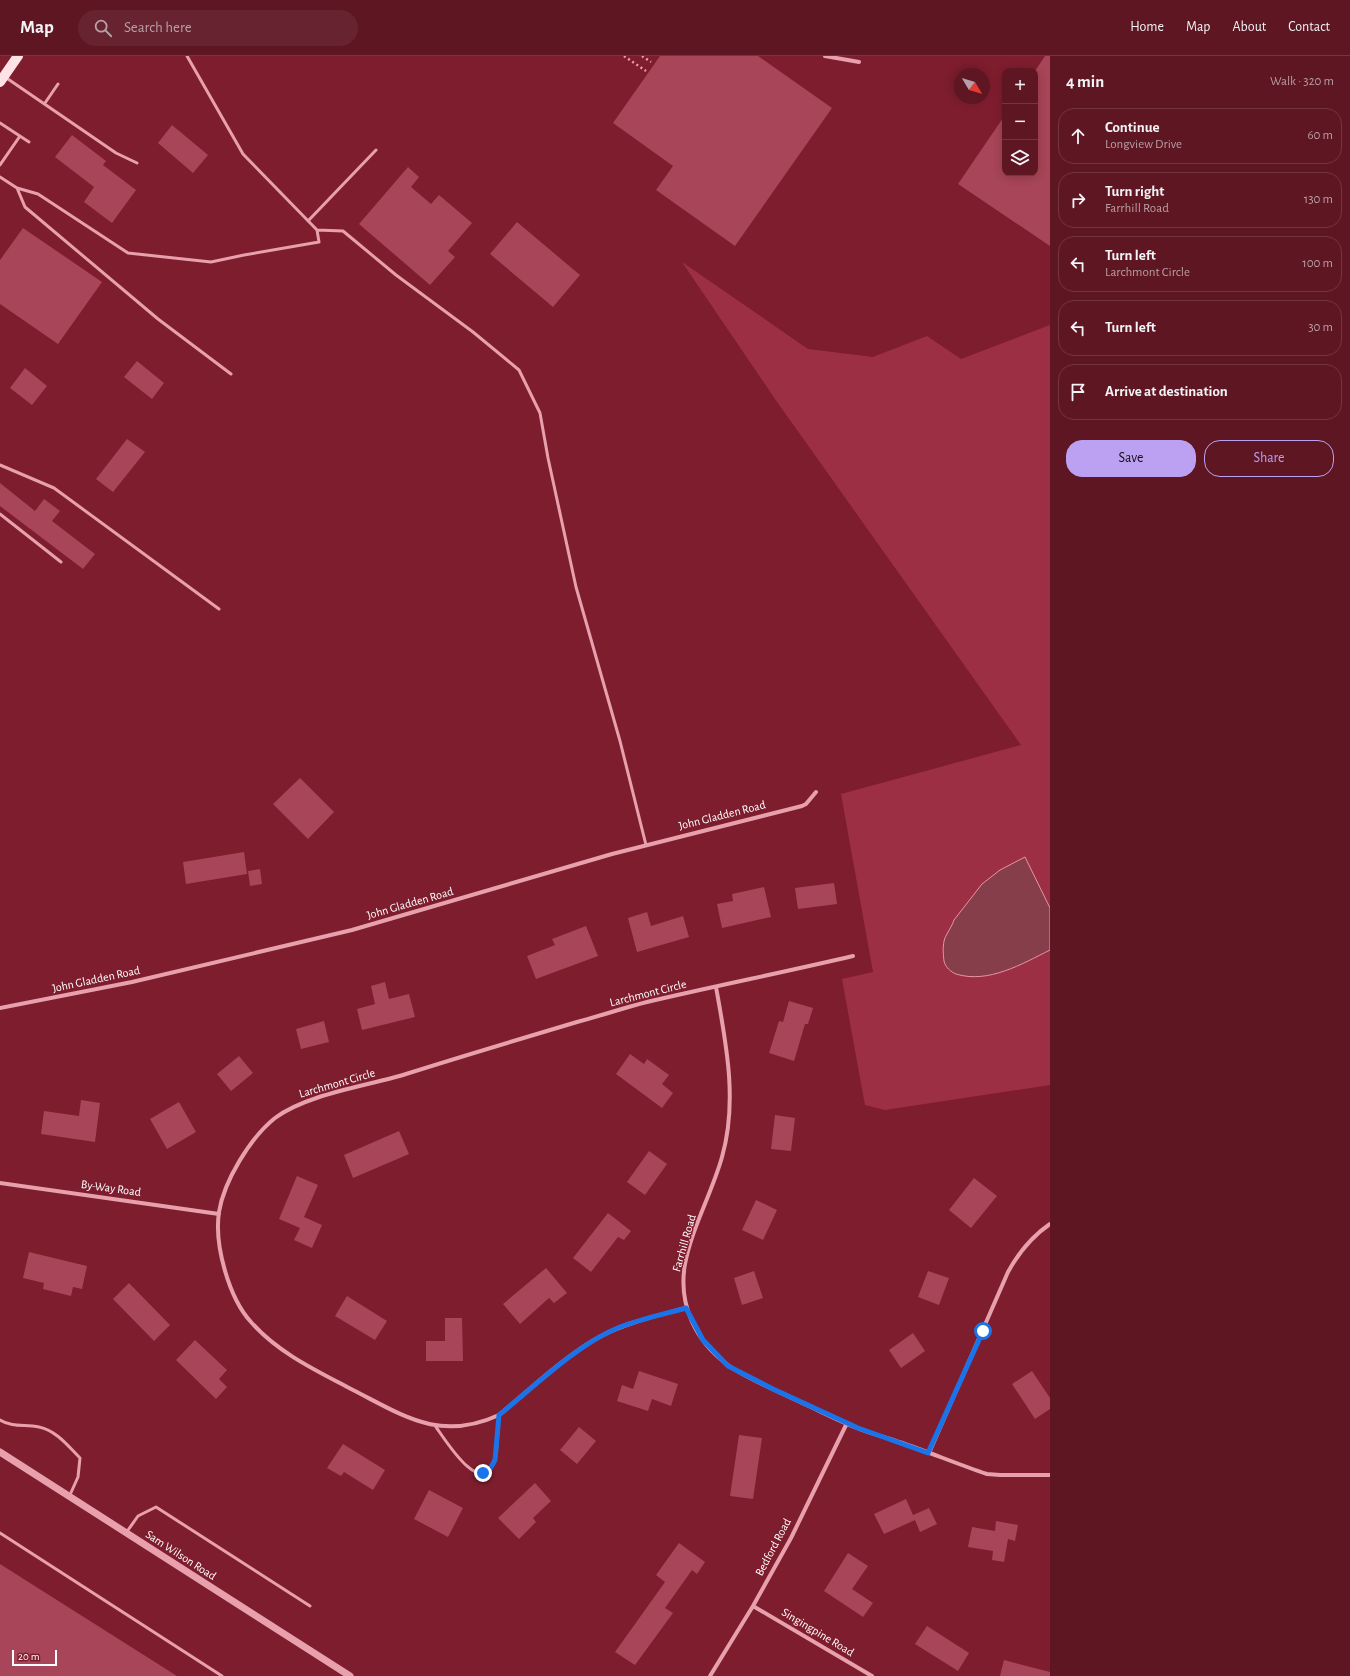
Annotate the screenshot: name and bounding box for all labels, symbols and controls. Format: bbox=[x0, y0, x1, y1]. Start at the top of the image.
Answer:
search box bbox=[78, 10, 358, 46]
icon: search bbox=[92, 17, 114, 39]
text: Map bbox=[20, 18, 54, 37]
text: Search here bbox=[124, 20, 192, 35]
text: Home bbox=[1130, 20, 1164, 34]
text: Map bbox=[1186, 20, 1210, 34]
text: About bbox=[1232, 20, 1266, 34]
text: Contact bbox=[1288, 20, 1330, 34]
north arrow bbox=[954, 68, 990, 104]
map controls bbox=[1002, 68, 1038, 176]
button: + bbox=[1002, 68, 1038, 104]
text: 4 min bbox=[1066, 73, 1104, 90]
text: Walk · 320 m bbox=[1270, 75, 1334, 88]
button: − bbox=[1002, 104, 1038, 140]
text: Continue bbox=[1105, 120, 1160, 135]
icon: ahead bbox=[1067, 125, 1089, 147]
text: 60 m bbox=[1307, 129, 1333, 142]
text: Longview Drive bbox=[1105, 138, 1182, 151]
button: layers bbox=[1002, 140, 1038, 176]
text: Turn right bbox=[1105, 184, 1164, 199]
icon: right bbox=[1067, 189, 1089, 211]
text: 130 m bbox=[1304, 193, 1333, 206]
text: Farrhill Road bbox=[1105, 202, 1169, 215]
text: Turn left bbox=[1105, 248, 1156, 263]
icon: left bbox=[1067, 253, 1089, 275]
text: 100 m bbox=[1302, 257, 1333, 270]
text: Larchmont Circle bbox=[1105, 266, 1190, 279]
icon: left bbox=[1067, 317, 1089, 339]
text: Turn left bbox=[1105, 320, 1156, 335]
text: 30 m bbox=[1308, 321, 1333, 334]
icon: arrive bbox=[1067, 381, 1089, 403]
text: Arrive at destination bbox=[1105, 384, 1228, 399]
button: Save bbox=[1066, 440, 1196, 477]
button: Share bbox=[1204, 440, 1334, 477]
street label: John Gladden Road bbox=[677, 798, 767, 832]
street label: John Gladden Road bbox=[365, 885, 455, 921]
street label: John Gladden Road bbox=[51, 964, 141, 994]
street label: Larchmont Circle bbox=[608, 978, 688, 1008]
street label: Larchmont Circle bbox=[298, 1066, 376, 1100]
street label: By-Way Road bbox=[80, 1178, 142, 1199]
street label: Farrhill Road bbox=[670, 1213, 698, 1273]
route start bbox=[974, 1322, 992, 1340]
route end bbox=[474, 1464, 492, 1482]
street label: Bedford Road bbox=[753, 1516, 793, 1578]
street label: Sam Wilson Road bbox=[144, 1528, 218, 1582]
street label: Singingpine Road bbox=[780, 1606, 856, 1658]
scale bar bbox=[12, 1648, 57, 1667]
text: 20 m bbox=[18, 1651, 39, 1662]

